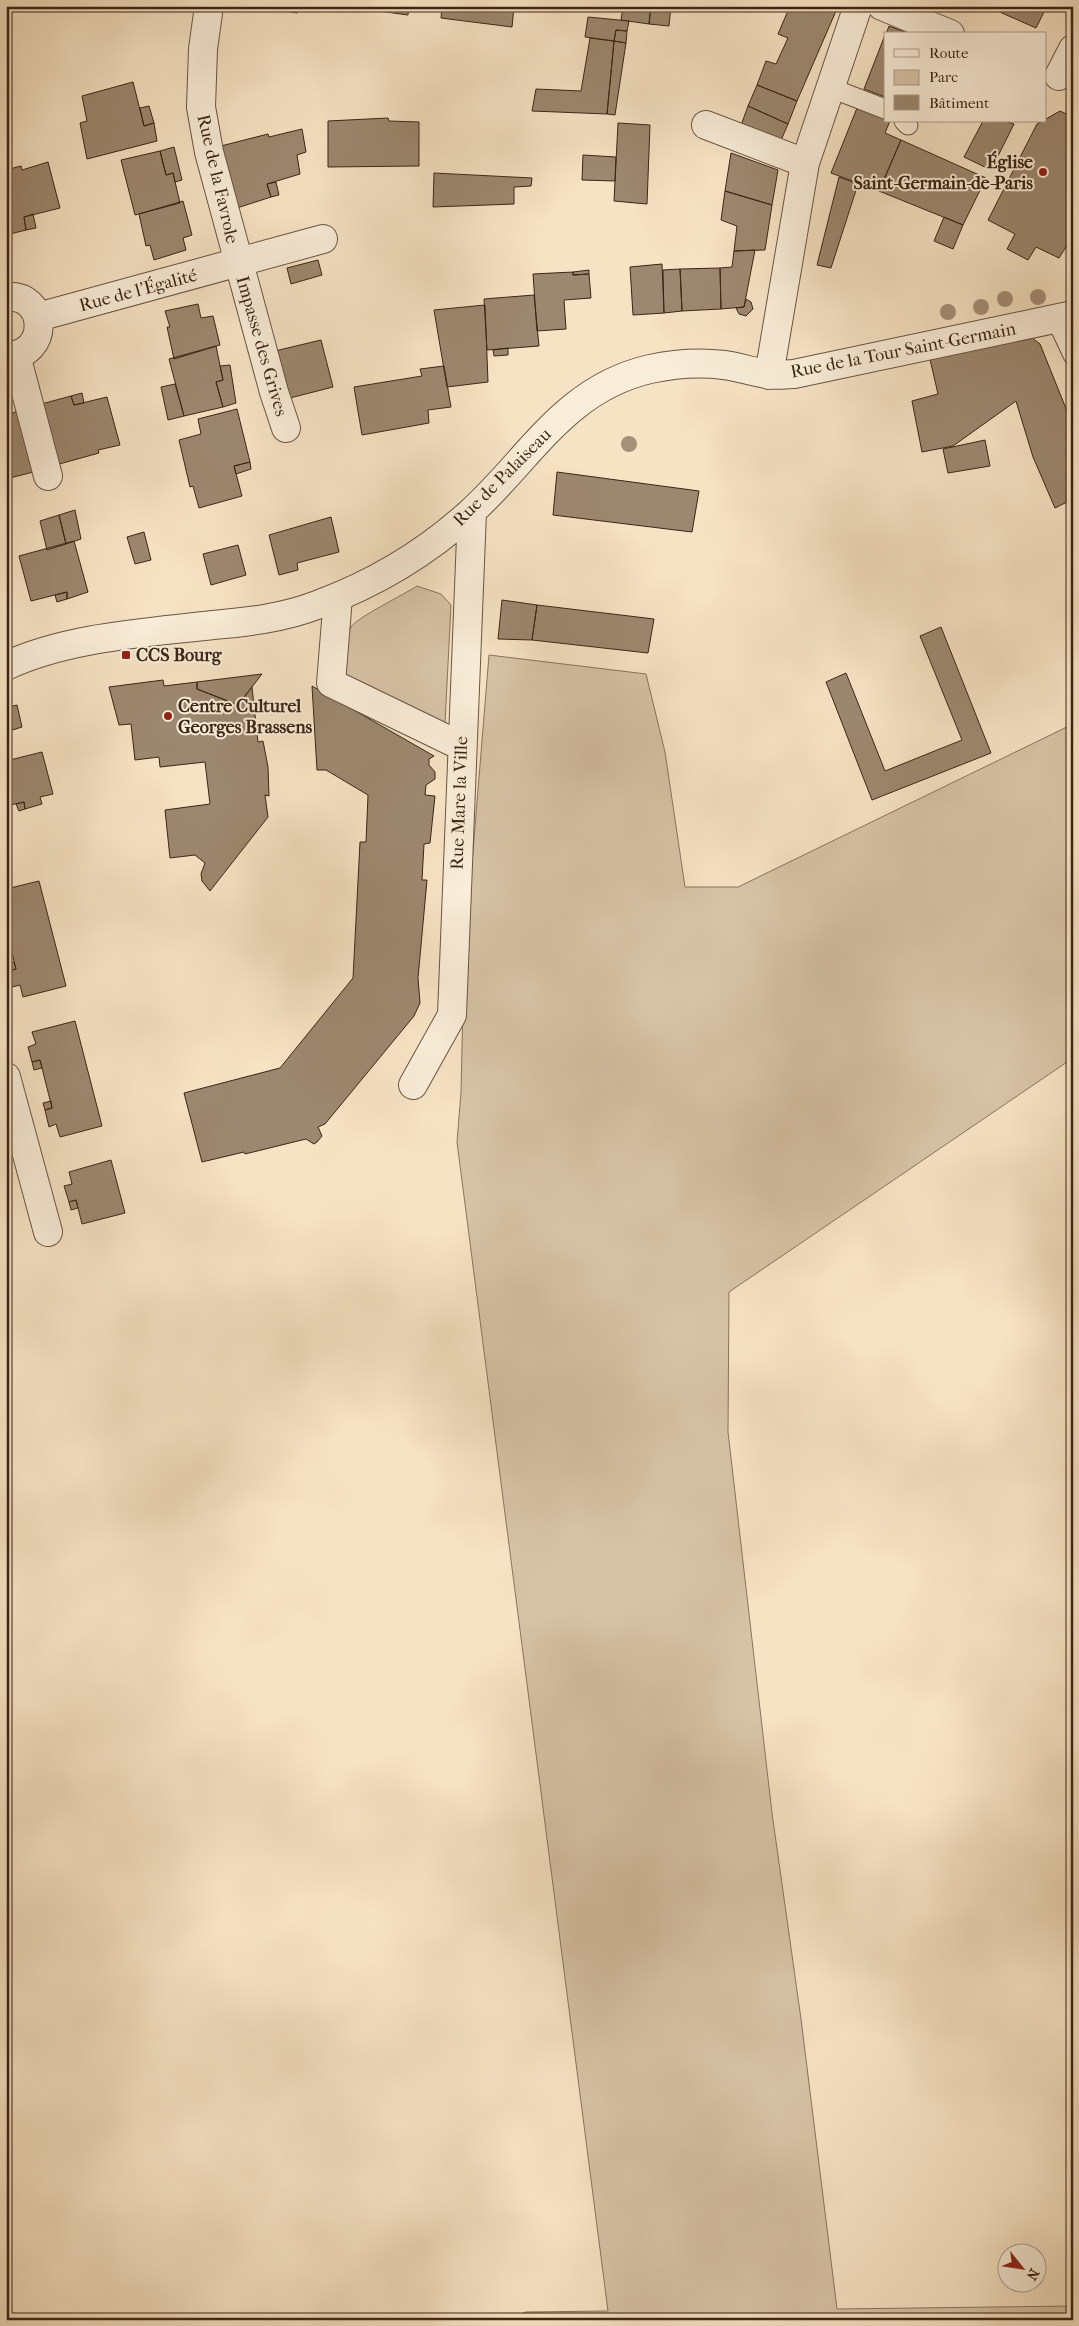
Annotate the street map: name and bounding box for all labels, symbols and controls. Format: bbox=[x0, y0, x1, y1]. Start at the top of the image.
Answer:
legend bbox=[884, 32, 1046, 122]
text: Route bbox=[929, 44, 969, 62]
text: Parc bbox=[929, 68, 958, 86]
text: Bâtiment bbox=[929, 94, 990, 112]
street label: Rue de la Favrole bbox=[192, 112, 243, 246]
place label: Église Saint-Germain-de-Paris bbox=[854, 150, 1033, 194]
marker: Église Saint-Germain-de-Paris bbox=[1037, 166, 1049, 178]
street label: Rue de l'Égalité bbox=[76, 264, 200, 316]
street label: Impasse des Grives bbox=[231, 274, 292, 419]
street label: Rue de la Tour Saint-Germain bbox=[789, 318, 1018, 383]
street label: Rue de Palaiseau bbox=[449, 424, 556, 531]
place label: CCS Bourg bbox=[136, 645, 223, 666]
marker: CCS Bourg bbox=[120, 649, 132, 661]
place label: Centre Culturel Georges Brassens bbox=[178, 696, 313, 738]
marker: Centre Culturel Georges Brassens bbox=[162, 710, 174, 722]
street label: Rue Mare la Ville bbox=[447, 736, 472, 870]
north arrow bbox=[996, 2244, 1046, 2294]
text: N bbox=[1023, 2265, 1043, 2283]

